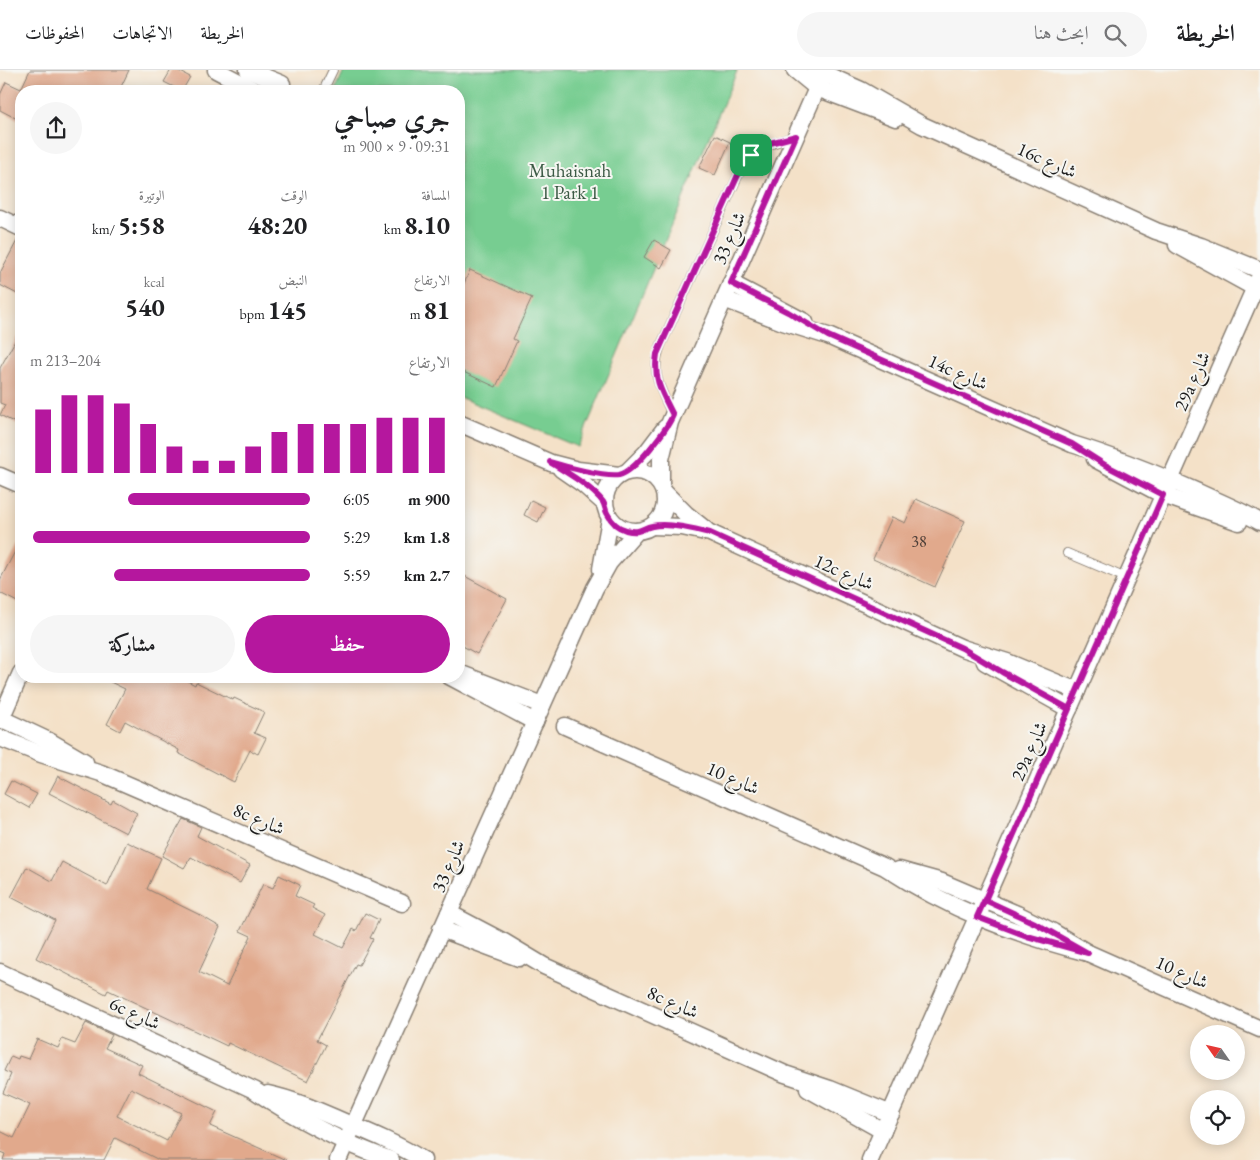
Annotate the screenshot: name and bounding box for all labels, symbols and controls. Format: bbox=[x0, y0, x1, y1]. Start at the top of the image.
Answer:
search box bbox=[797, 12, 1147, 57]
text: الخريطة bbox=[1177, 17, 1235, 48]
text: ابحث هنا bbox=[1034, 20, 1089, 45]
text: المحفوظات bbox=[25, 21, 84, 44]
text: الاتجاهات bbox=[112, 21, 172, 44]
text: الخريطة bbox=[200, 21, 244, 44]
icon: search bbox=[1101, 21, 1129, 49]
text: جري صباحي bbox=[334, 99, 450, 135]
button: share bbox=[30, 102, 82, 154]
pin bbox=[730, 134, 772, 176]
text: 09:31 · 9 × 900 m bbox=[343, 136, 450, 157]
street label: 16c شارع bbox=[1012, 136, 1081, 187]
icon: arrive bbox=[737, 141, 765, 169]
park label: Muhaisnah 1 Park 1 bbox=[529, 158, 612, 205]
text: الوتيرة bbox=[139, 186, 165, 204]
text: الوقت bbox=[281, 186, 307, 204]
text: المسافة bbox=[421, 186, 450, 204]
street label: شارع 33 bbox=[706, 208, 754, 269]
text: 5:58 bbox=[118, 209, 165, 241]
text: 48:20 bbox=[247, 209, 307, 241]
text: 8.10 bbox=[404, 209, 450, 241]
text: /km bbox=[92, 220, 118, 238]
text: km bbox=[384, 220, 404, 238]
text: النبض bbox=[278, 271, 307, 289]
text: الارتفاع bbox=[414, 271, 450, 289]
text: kcal bbox=[144, 273, 165, 291]
text: 540 bbox=[125, 291, 165, 323]
text: 145 bbox=[268, 294, 307, 326]
text: 81 bbox=[424, 294, 450, 326]
text: bpm bbox=[239, 305, 268, 323]
text: m bbox=[410, 305, 424, 323]
street label: 29a شارع bbox=[1168, 347, 1219, 416]
street label: 14c شارع bbox=[923, 348, 992, 399]
text: 204–213 m bbox=[30, 350, 101, 371]
text: الارتفاع bbox=[408, 352, 450, 373]
text: 6:05 bbox=[343, 489, 370, 510]
text: 900 m bbox=[408, 489, 450, 510]
text: 5:29 bbox=[343, 527, 370, 548]
text: 1.8 km bbox=[404, 527, 450, 548]
house number: 38 bbox=[911, 531, 927, 552]
street label: 12c شارع bbox=[809, 548, 878, 599]
text: 5:59 bbox=[343, 565, 370, 586]
text: 2.7 km bbox=[404, 565, 450, 586]
button: مشاركة bbox=[30, 615, 235, 673]
button: حفظ bbox=[245, 615, 450, 673]
street label: 29a شارع bbox=[1005, 717, 1056, 786]
street label: شارع 10 bbox=[702, 755, 763, 803]
street label: 8c شارع bbox=[228, 797, 289, 844]
street label: شارع 33 bbox=[425, 836, 473, 897]
street label: شارع 10 bbox=[1151, 949, 1212, 997]
street label: 8c شارع bbox=[642, 980, 703, 1027]
street label: 6c شارع bbox=[104, 990, 165, 1038]
north arrow bbox=[1190, 1025, 1245, 1080]
map controls bbox=[1190, 1025, 1245, 1145]
button: locate bbox=[1190, 1090, 1245, 1145]

